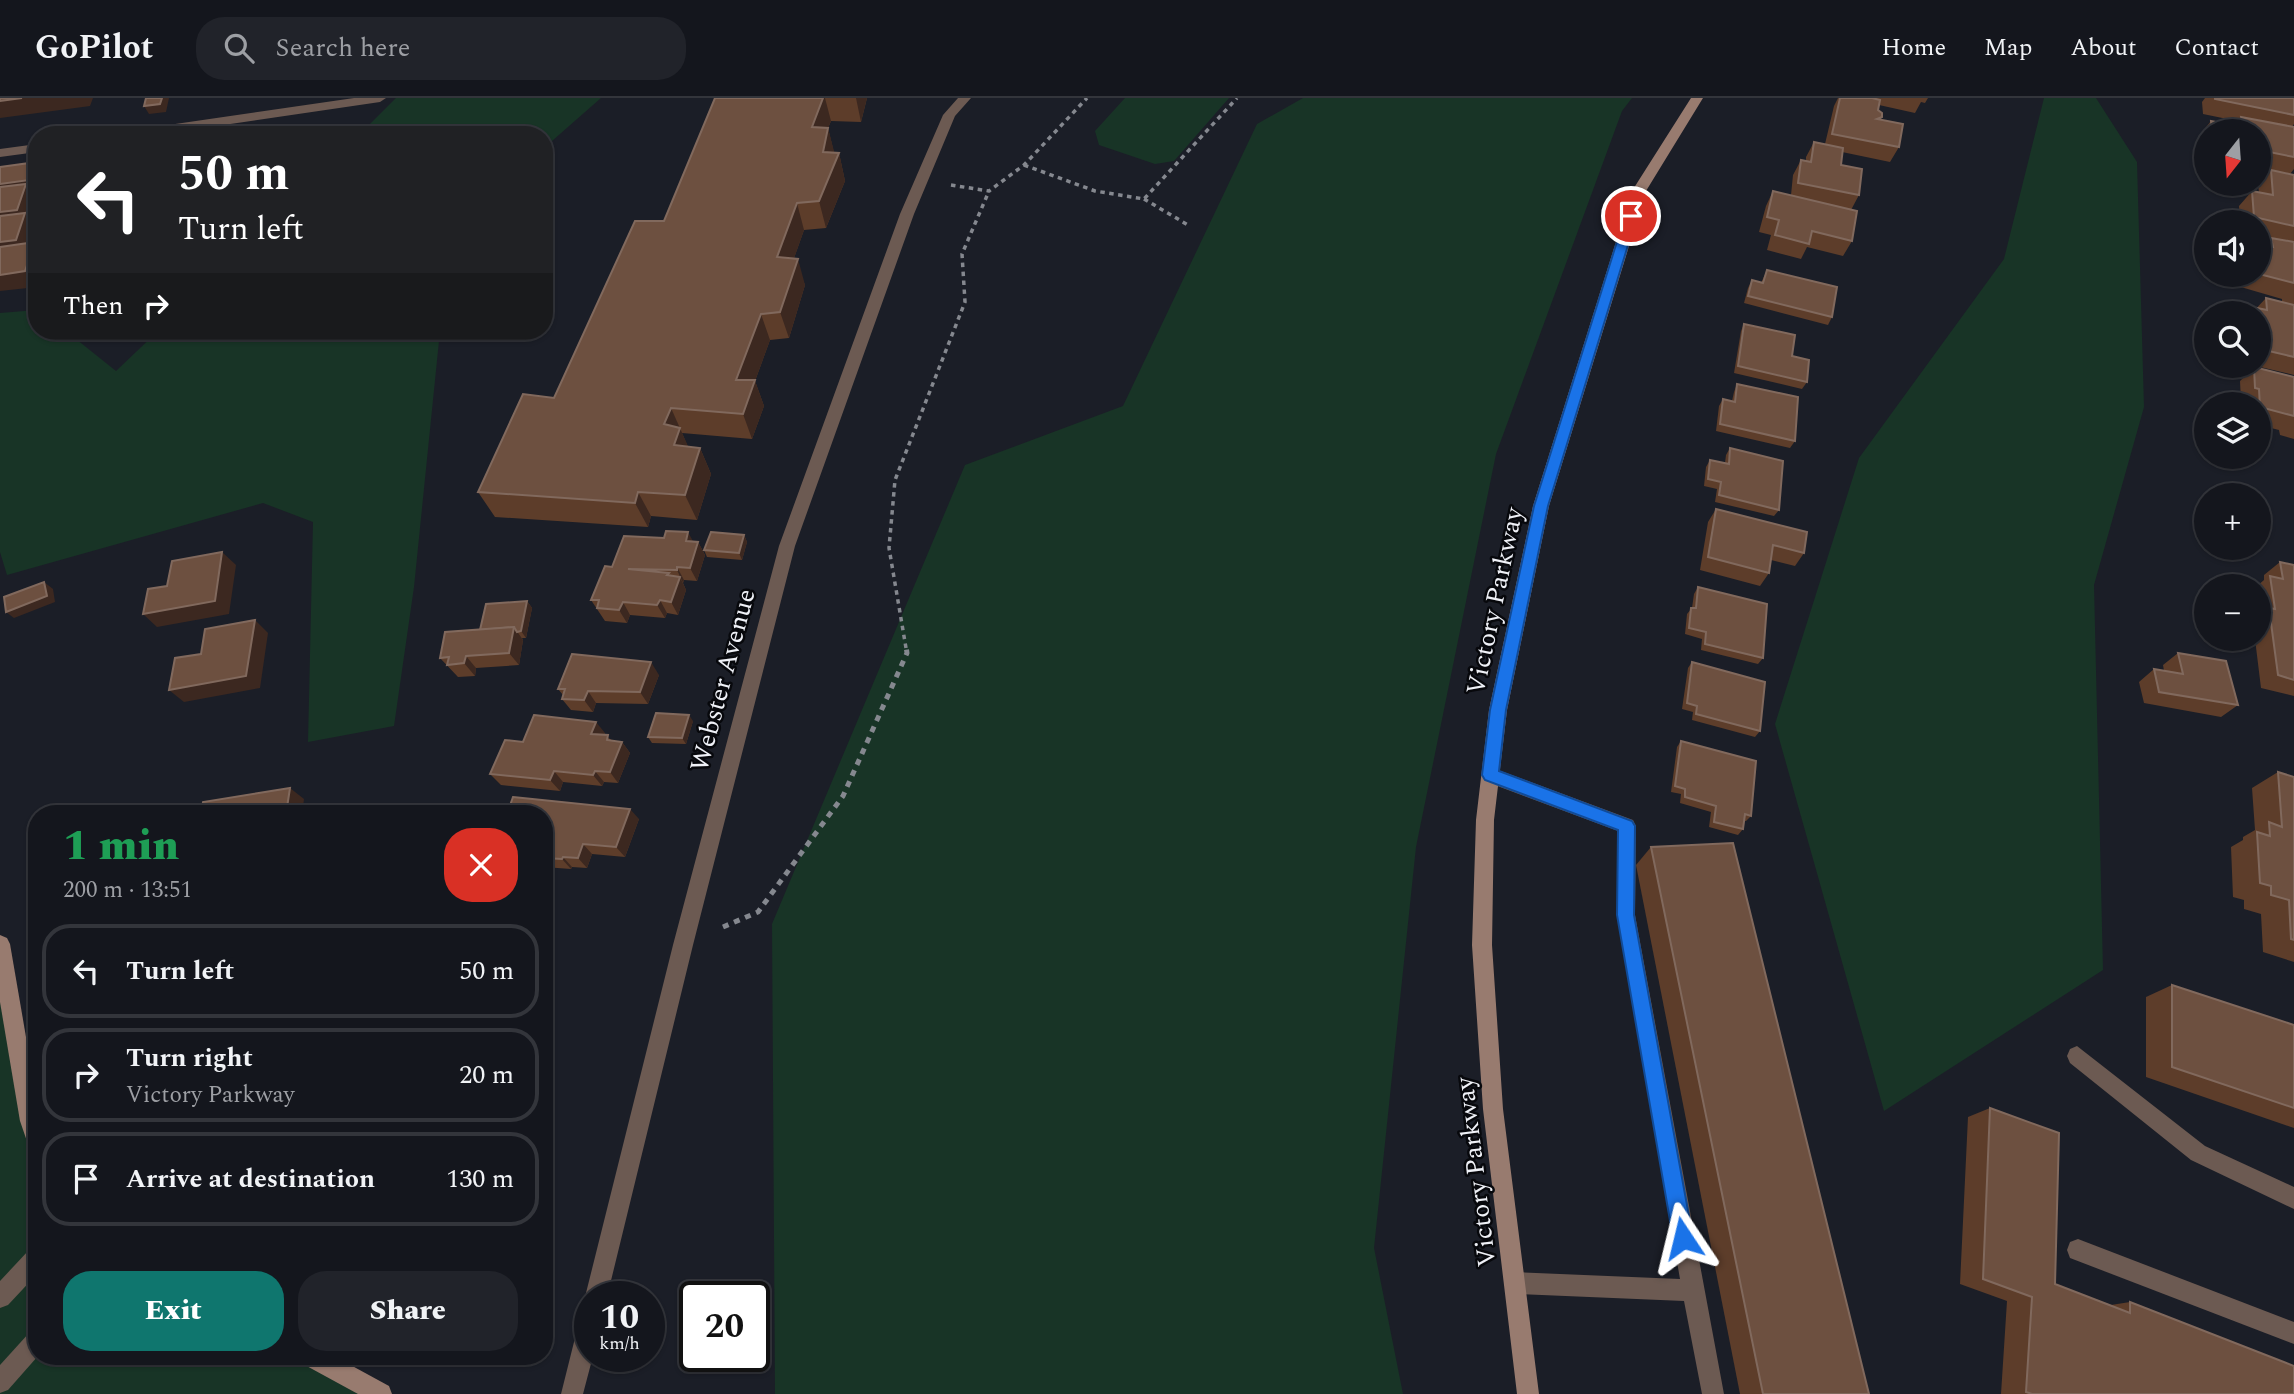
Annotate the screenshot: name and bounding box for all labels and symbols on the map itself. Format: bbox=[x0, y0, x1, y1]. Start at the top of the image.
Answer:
north arrow bbox=[2194, 119, 2272, 196]
pin bbox=[1601, 186, 1661, 246]
street label: Victory Parkway bbox=[1456, 502, 1535, 698]
street label: Webster Avenue bbox=[679, 584, 767, 776]
street label: Victory Parkway bbox=[1444, 1073, 1507, 1269]
position arrow bbox=[1646, 1201, 1720, 1275]
speed limit sign: 20 bbox=[679, 1281, 770, 1372]

